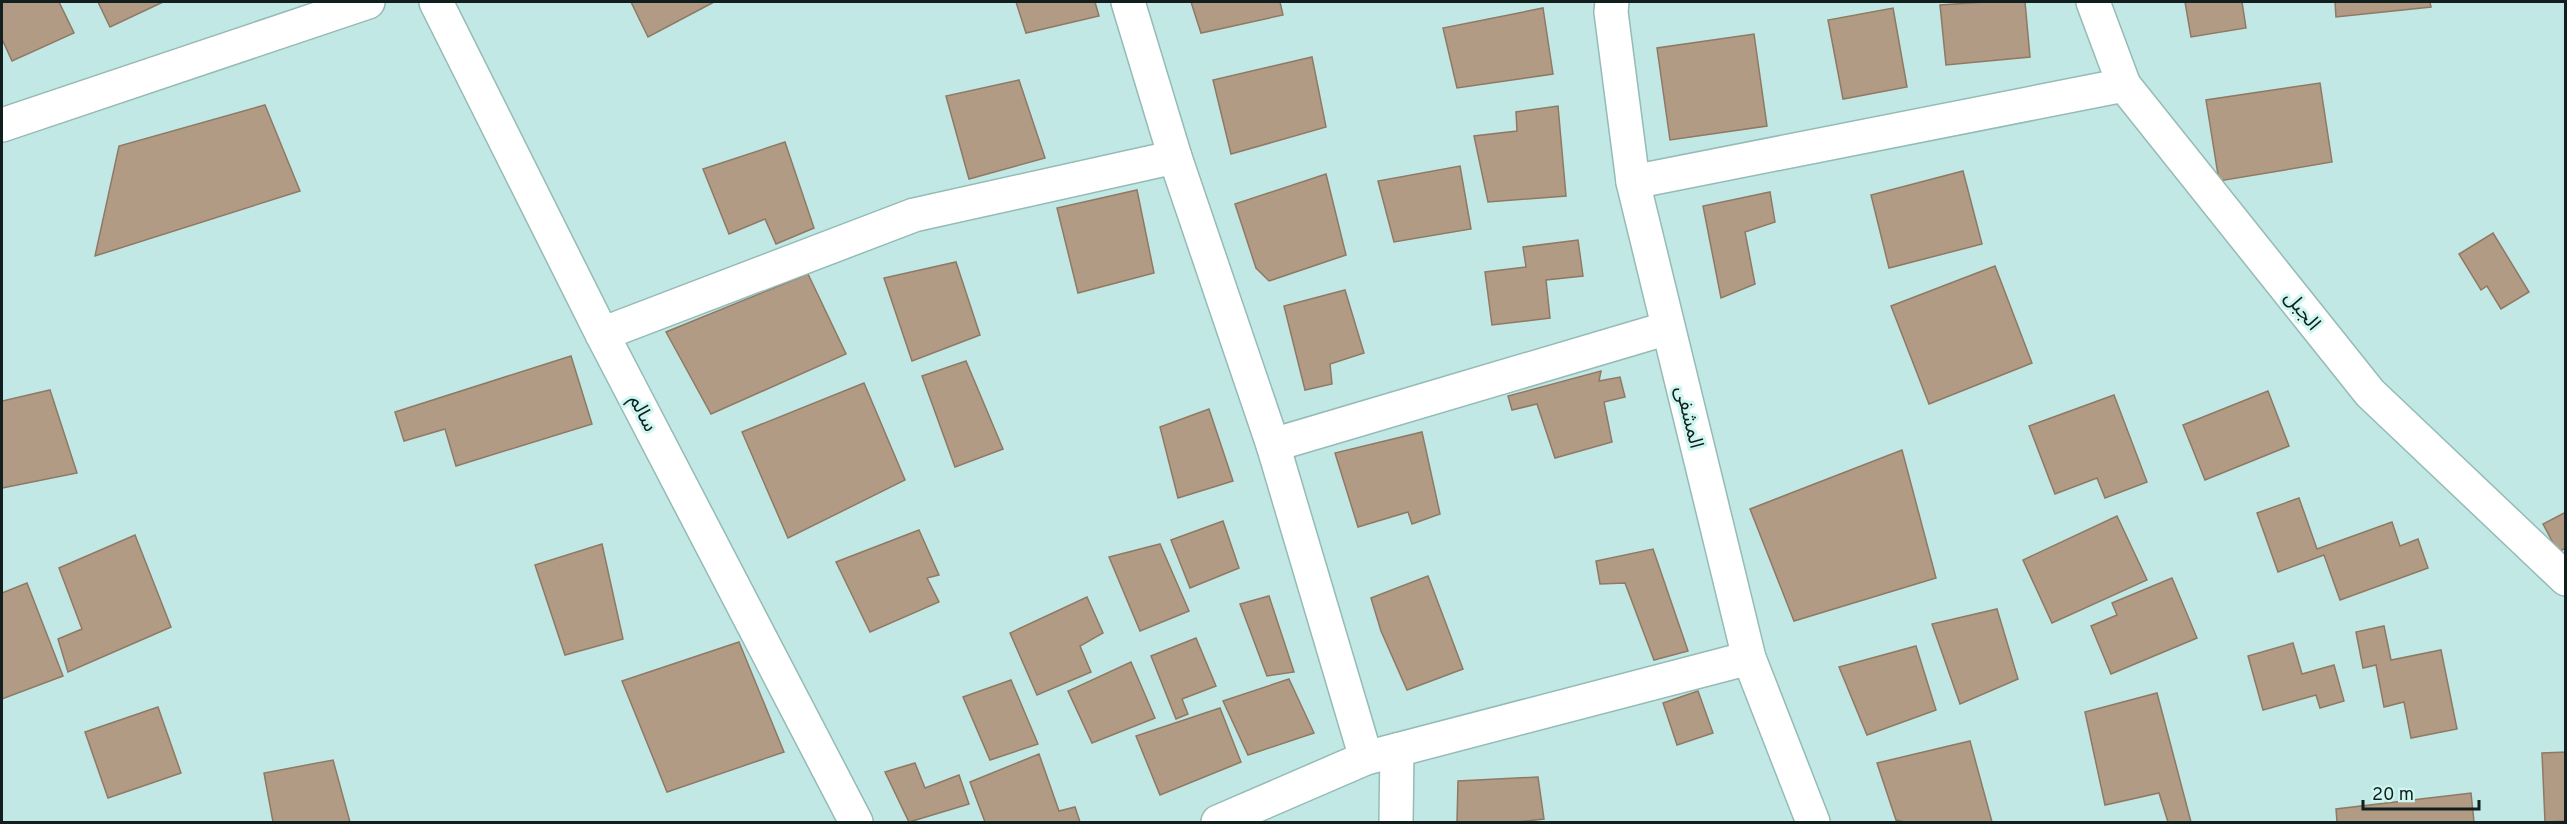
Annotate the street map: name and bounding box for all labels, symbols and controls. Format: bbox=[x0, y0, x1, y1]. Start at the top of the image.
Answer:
street label: الجبل bbox=[2277, 286, 2325, 337]
street label: المشفى bbox=[1668, 384, 1708, 451]
street label: سالم bbox=[622, 391, 662, 437]
scale bar bbox=[2363, 773, 2478, 811]
text: 20 m bbox=[2372, 784, 2414, 807]

